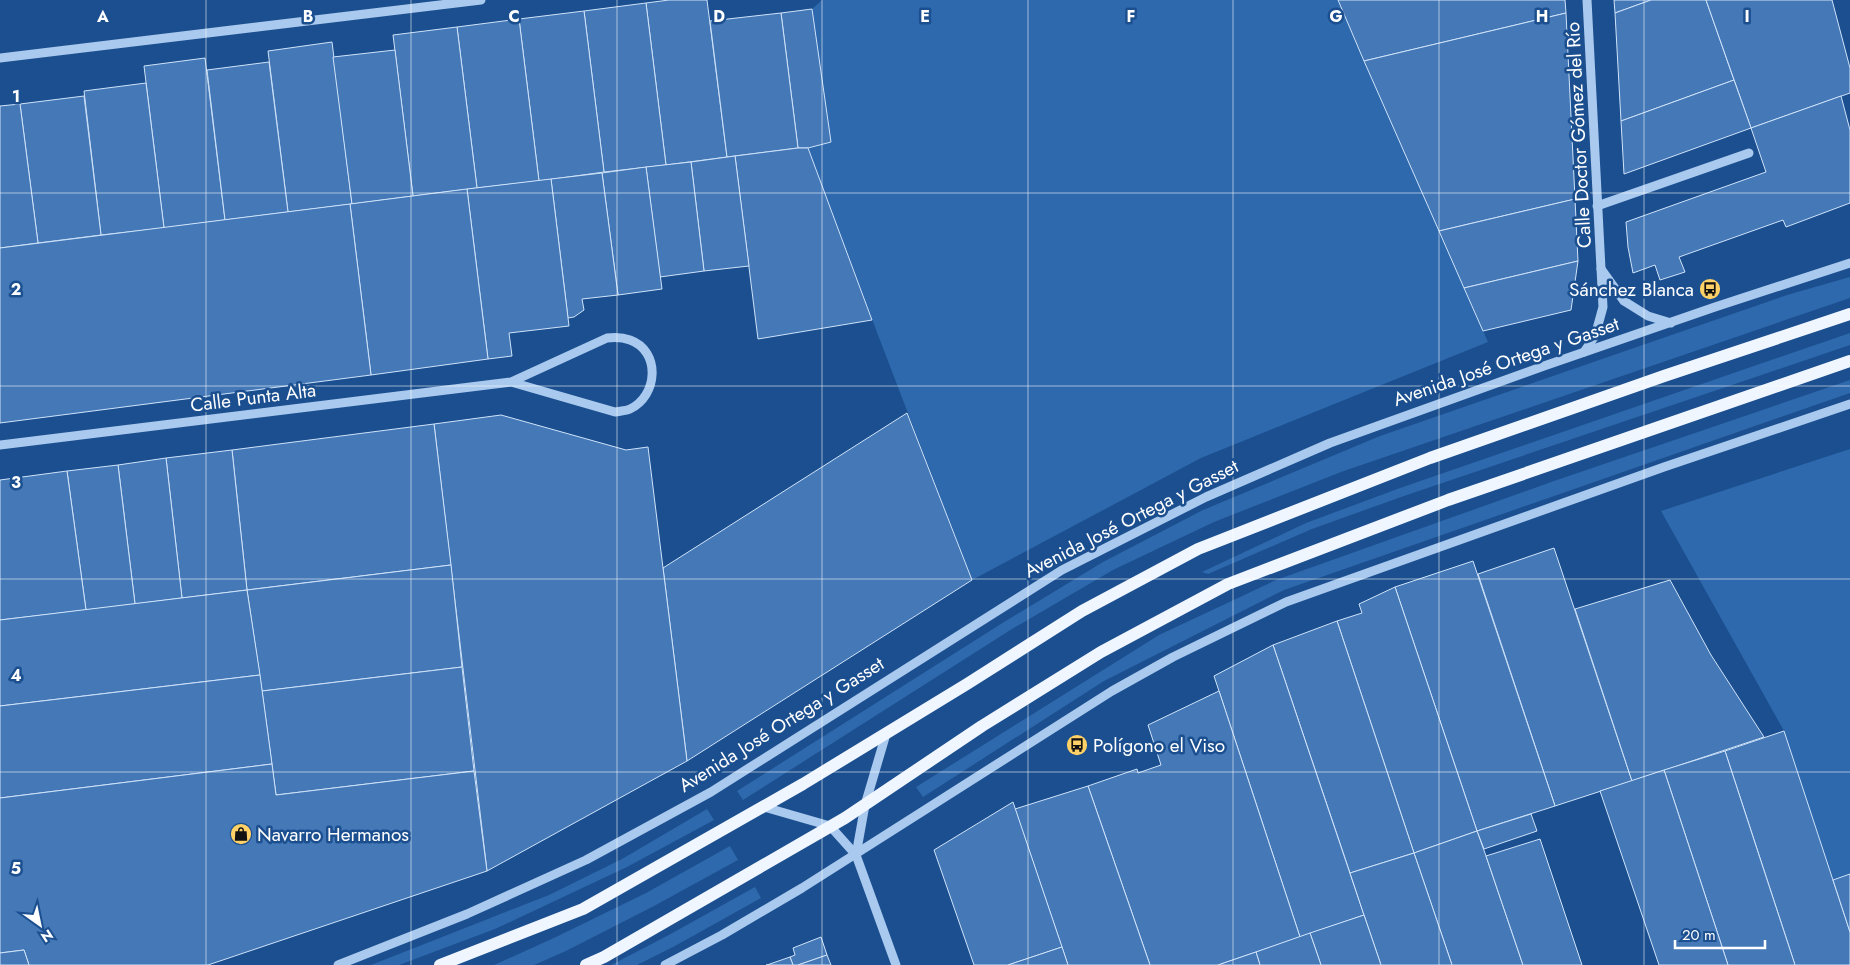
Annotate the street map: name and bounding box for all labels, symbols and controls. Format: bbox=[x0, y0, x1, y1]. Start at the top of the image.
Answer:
text: A bbox=[96, 5, 109, 28]
text: B bbox=[303, 5, 313, 28]
text: C bbox=[508, 5, 520, 28]
text: D bbox=[713, 5, 725, 28]
text: E bbox=[920, 5, 930, 28]
text: F bbox=[1127, 5, 1135, 28]
text: G bbox=[1329, 5, 1343, 28]
text: H bbox=[1536, 5, 1548, 28]
text: I bbox=[1744, 5, 1750, 28]
street label: Calle Doctor Gómez del Río bbox=[1559, 21, 1598, 249]
text: 1 bbox=[12, 85, 20, 108]
place label: Sánchez Blanca bbox=[1569, 276, 1694, 303]
bus stop icon: Sánchez Blanca bbox=[1698, 277, 1722, 301]
text: 2 bbox=[11, 278, 21, 301]
street label: Avenida José Ortega y Gasset bbox=[1390, 310, 1623, 413]
street label: Calle Punta Alta bbox=[189, 376, 317, 419]
street label: Avenida José Ortega y Gasset bbox=[1019, 452, 1243, 584]
text: 3 bbox=[11, 471, 21, 494]
street label: Avenida José Ortega y Gasset bbox=[674, 650, 889, 799]
text: 4 bbox=[10, 664, 22, 687]
place label: Polígono el Viso bbox=[1093, 732, 1225, 759]
bus stop icon: Polígono el Viso bbox=[1065, 733, 1089, 757]
place label: Navarro Hermanos bbox=[257, 821, 409, 848]
shop icon: Navarro Hermanos bbox=[229, 822, 253, 846]
text: 5 bbox=[11, 857, 21, 880]
north arrow bbox=[15, 900, 65, 950]
scale bar bbox=[1675, 918, 1765, 950]
text: N bbox=[37, 924, 57, 947]
text: 20 m bbox=[1682, 924, 1716, 946]

